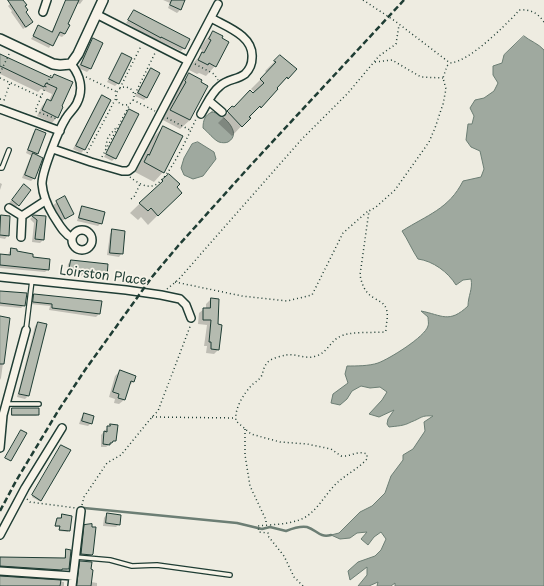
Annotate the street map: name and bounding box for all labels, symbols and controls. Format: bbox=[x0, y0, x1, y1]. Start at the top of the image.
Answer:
street label: Loirston Place bbox=[58, 263, 148, 289]

